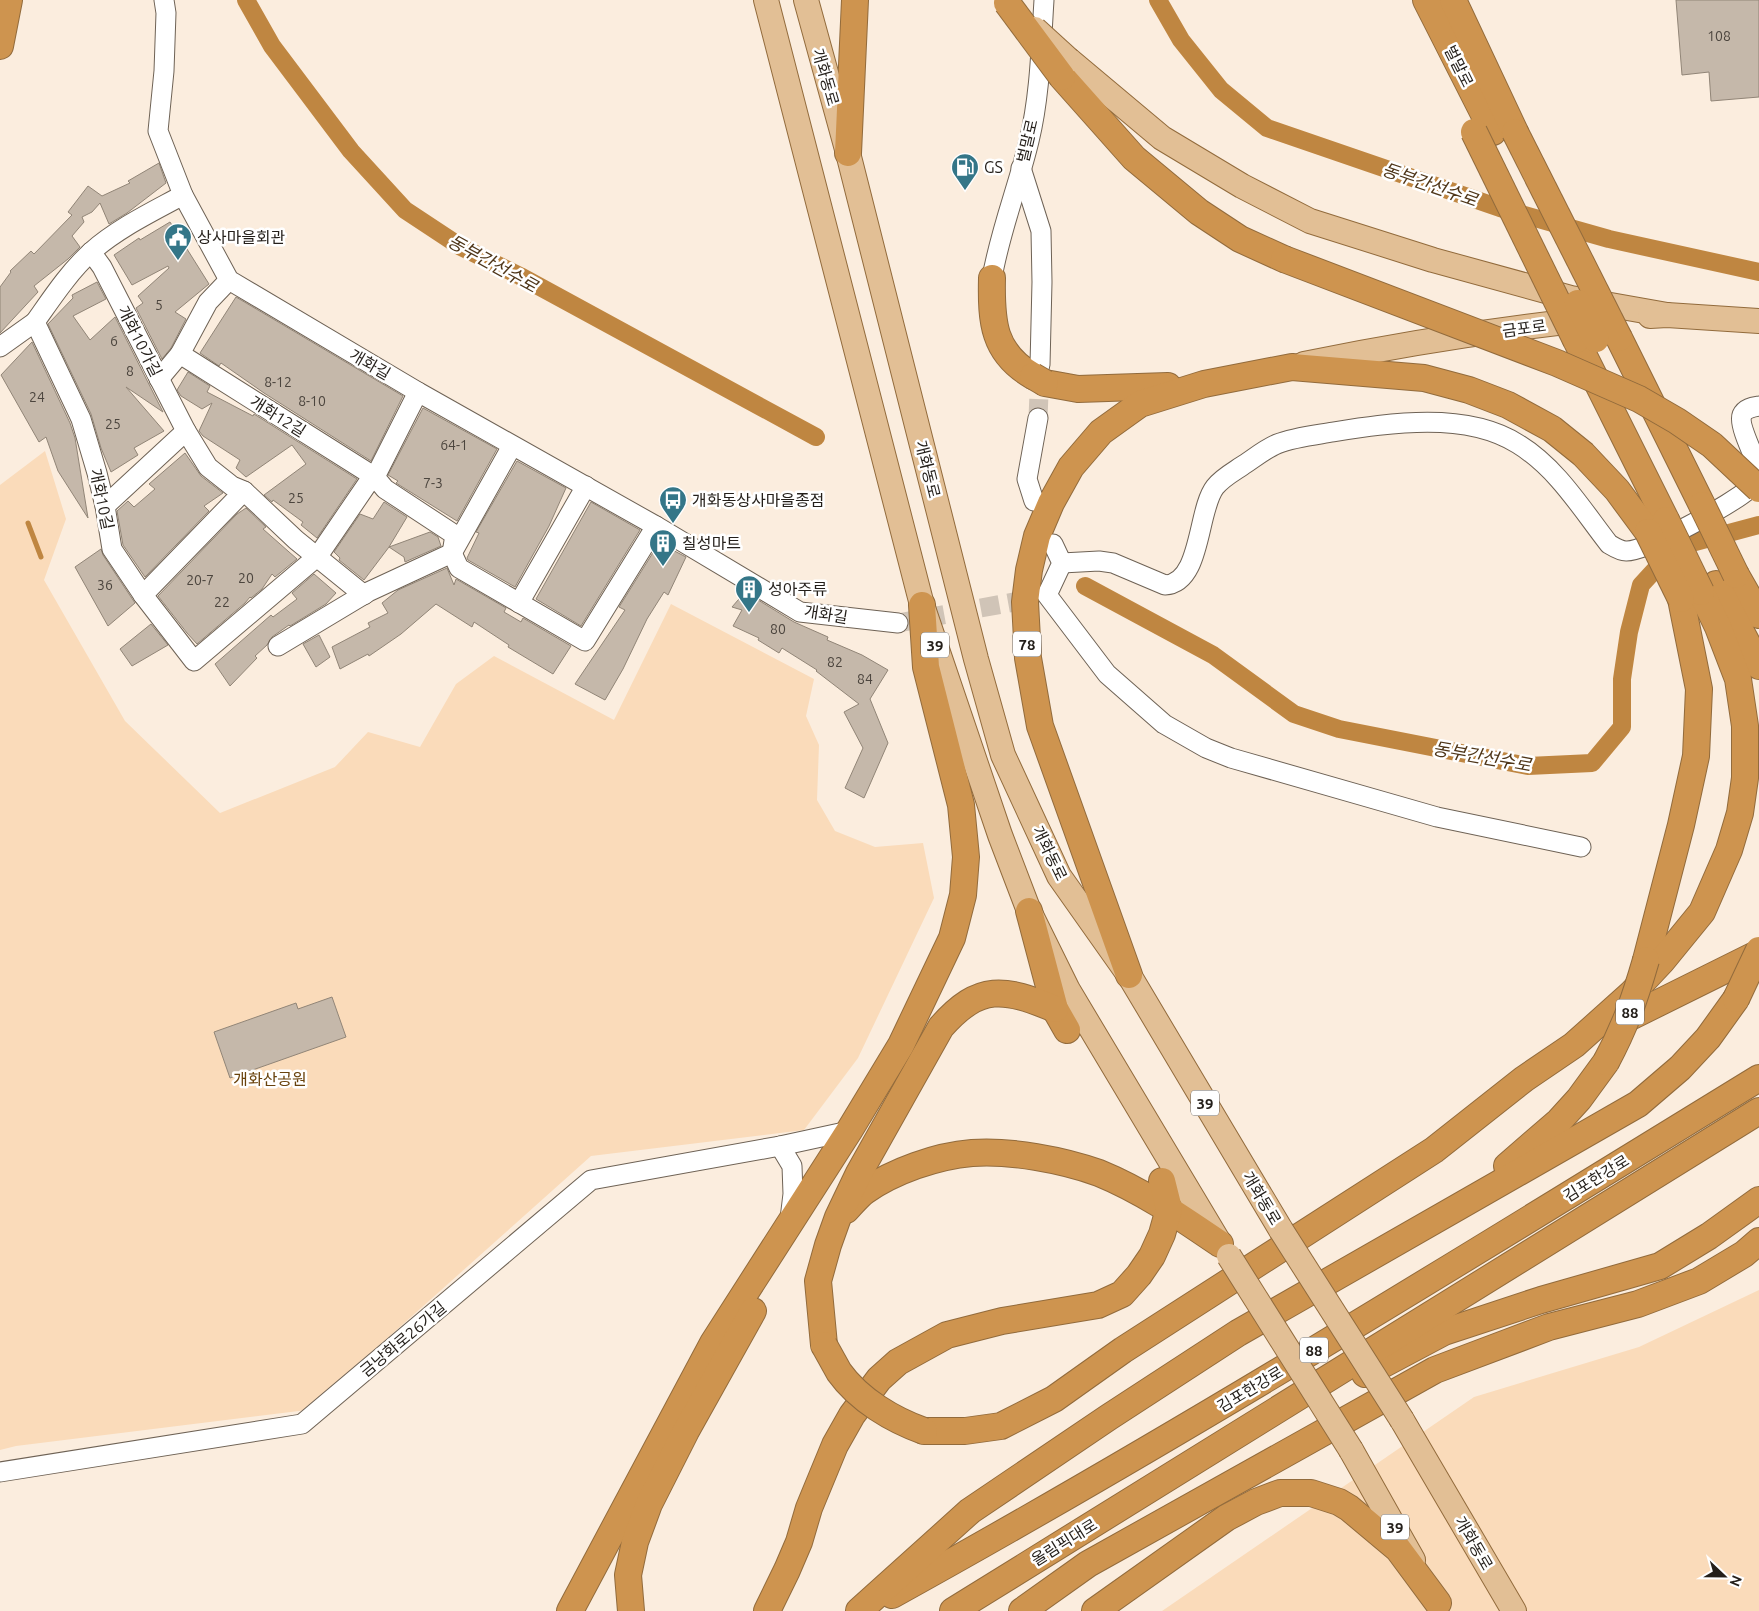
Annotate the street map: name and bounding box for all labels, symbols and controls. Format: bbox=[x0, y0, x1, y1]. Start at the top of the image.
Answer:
house number: 108 bbox=[1707, 28, 1731, 44]
street label: 벌말로 bbox=[1441, 42, 1477, 90]
street label: 개화동로 bbox=[809, 46, 843, 108]
street label: 벌말로 bbox=[1013, 117, 1041, 165]
fuel station icon: GS bbox=[950, 152, 980, 191]
place label: GS bbox=[984, 158, 1003, 176]
water label: 동부간선수로 bbox=[1380, 158, 1482, 210]
public building icon: 상사마을회관 bbox=[163, 222, 193, 261]
place label: 상사마을회관 bbox=[197, 228, 286, 246]
water label: 동부간선수로 bbox=[445, 230, 543, 297]
house number: 5 bbox=[155, 297, 163, 313]
street label: 개화10가길 bbox=[115, 303, 165, 379]
street label: 금포로 bbox=[1501, 316, 1547, 340]
house number: 6 bbox=[110, 333, 118, 349]
street label: 개화길 bbox=[346, 345, 394, 383]
house number: 8 bbox=[126, 363, 134, 379]
house number: 8-12 bbox=[264, 374, 292, 390]
house number: 24 bbox=[29, 389, 45, 405]
street label: 개화12길 bbox=[247, 392, 309, 440]
house number: 8-10 bbox=[298, 393, 326, 409]
house number: 25 bbox=[105, 416, 121, 432]
house number: 64-1 bbox=[440, 437, 468, 453]
street label: 개화동로 bbox=[912, 438, 944, 500]
street label: 개화10길 bbox=[87, 467, 117, 531]
house number: 7-3 bbox=[423, 475, 443, 491]
bus stop icon: 개화동상사마을종점 bbox=[658, 485, 688, 524]
house number: 25 bbox=[288, 490, 304, 506]
place label: 개화동상사마을종점 bbox=[692, 491, 824, 509]
building icon: 칠성마트 bbox=[648, 528, 678, 567]
place label: 칠성마트 bbox=[682, 534, 741, 552]
house number: 20 bbox=[238, 570, 254, 586]
house number: 20-7 bbox=[186, 572, 214, 588]
building icon: 성아주류 bbox=[734, 574, 764, 613]
house number: 36 bbox=[97, 577, 113, 593]
place label: 성아주류 bbox=[768, 580, 827, 598]
house number: 22 bbox=[214, 594, 230, 610]
street label: 개화길 bbox=[803, 602, 849, 626]
house number: 80 bbox=[770, 621, 786, 637]
road number: 39 bbox=[921, 632, 949, 658]
road number: 78 bbox=[1013, 632, 1041, 656]
house number: 82 bbox=[827, 654, 843, 670]
house number: 84 bbox=[857, 671, 873, 687]
water label: 동부간선수로 bbox=[1431, 738, 1534, 775]
street label: 개화동로 bbox=[1029, 823, 1071, 884]
road number: 88 bbox=[1616, 1000, 1644, 1024]
park label: 개화산공원 bbox=[233, 1070, 307, 1088]
road number: 39 bbox=[1191, 1090, 1219, 1116]
street label: 김포한강로 bbox=[1560, 1151, 1632, 1205]
street label: 개화동로 bbox=[1239, 1168, 1285, 1228]
street label: 금낭화로26가길 bbox=[356, 1298, 450, 1380]
road number: 88 bbox=[1300, 1338, 1328, 1362]
street label: 김포한강로 bbox=[1214, 1362, 1286, 1416]
street label: 개화동로 bbox=[1451, 1513, 1497, 1573]
road number: 39 bbox=[1381, 1514, 1409, 1540]
street label: 올림픽대로 bbox=[1028, 1515, 1100, 1569]
north arrow bbox=[1699, 1551, 1749, 1601]
text: N bbox=[1727, 1573, 1745, 1589]

